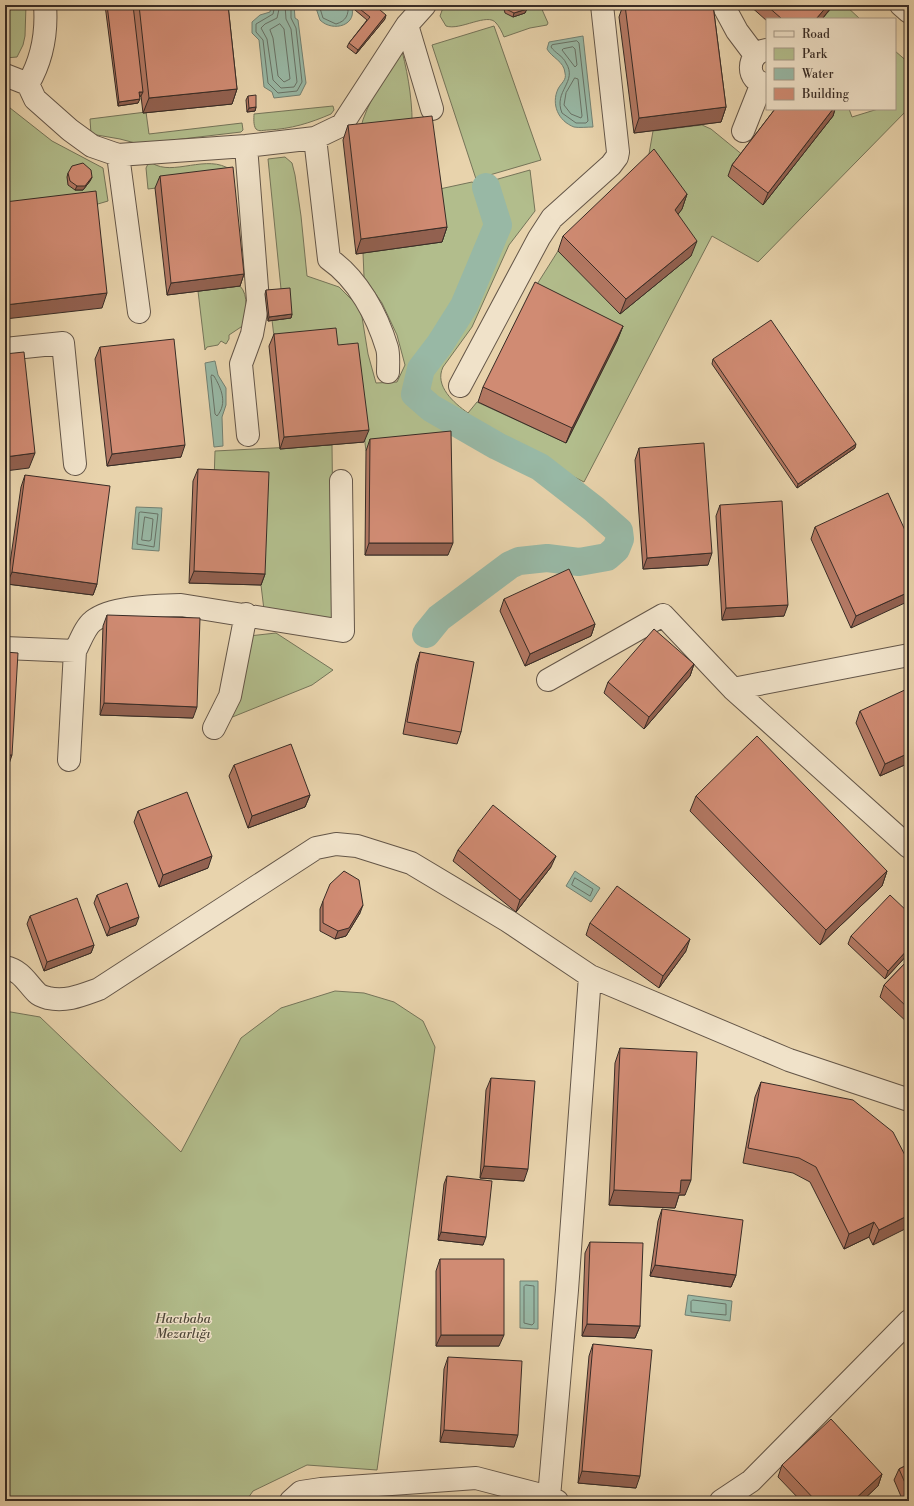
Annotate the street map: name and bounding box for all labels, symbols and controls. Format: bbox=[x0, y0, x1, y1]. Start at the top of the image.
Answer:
legend bbox=[766, 18, 896, 110]
text: Road bbox=[802, 27, 830, 42]
text: Park bbox=[802, 47, 828, 62]
text: Water bbox=[801, 67, 834, 82]
text: Building bbox=[801, 87, 850, 102]
park label: Hacıbaba Mezarlığı bbox=[154, 1311, 212, 1342]

